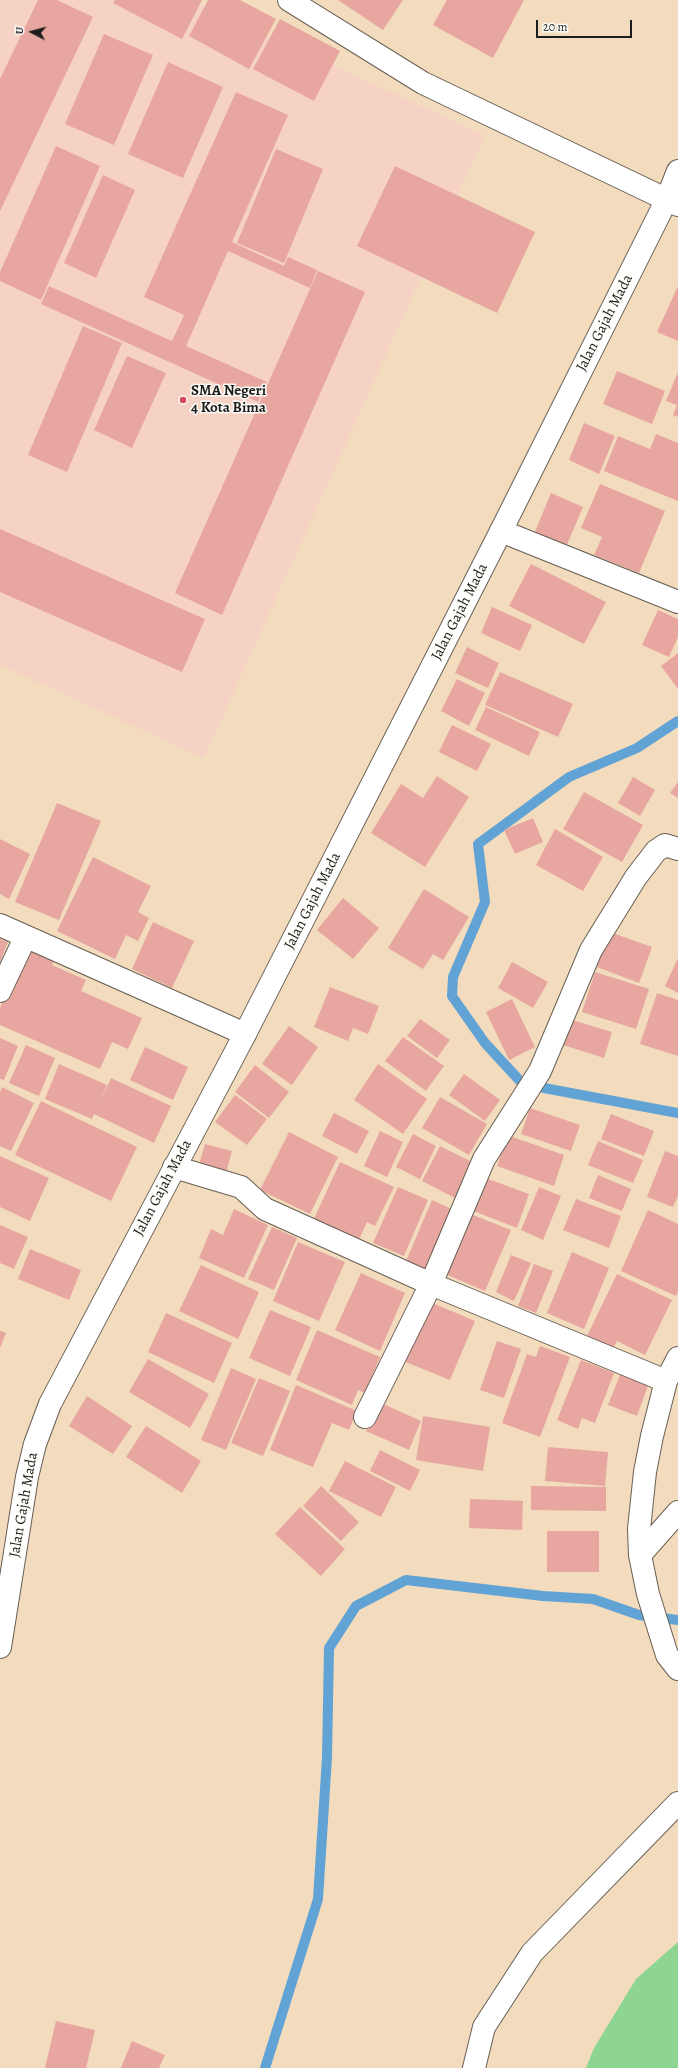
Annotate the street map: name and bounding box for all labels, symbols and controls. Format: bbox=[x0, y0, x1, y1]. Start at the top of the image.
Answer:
north arrow bbox=[12, 12, 52, 52]
scale bar bbox=[538, 12, 634, 38]
text: 20 m bbox=[543, 19, 567, 35]
text: U bbox=[12, 26, 27, 35]
street label: Jalan Gajah Mada bbox=[573, 271, 637, 375]
place label: SMA Negeri 4 Kota Bima bbox=[191, 382, 266, 417]
marker: SMA Negeri 4 Kota Bima bbox=[178, 395, 188, 405]
street label: Jalan Gajah Mada bbox=[428, 560, 492, 664]
street label: Jalan Gajah Mada bbox=[281, 849, 345, 953]
street label: Jalan Gajah Mada bbox=[130, 1137, 196, 1239]
street label: Jalan Gajah Mada bbox=[6, 1451, 42, 1559]

